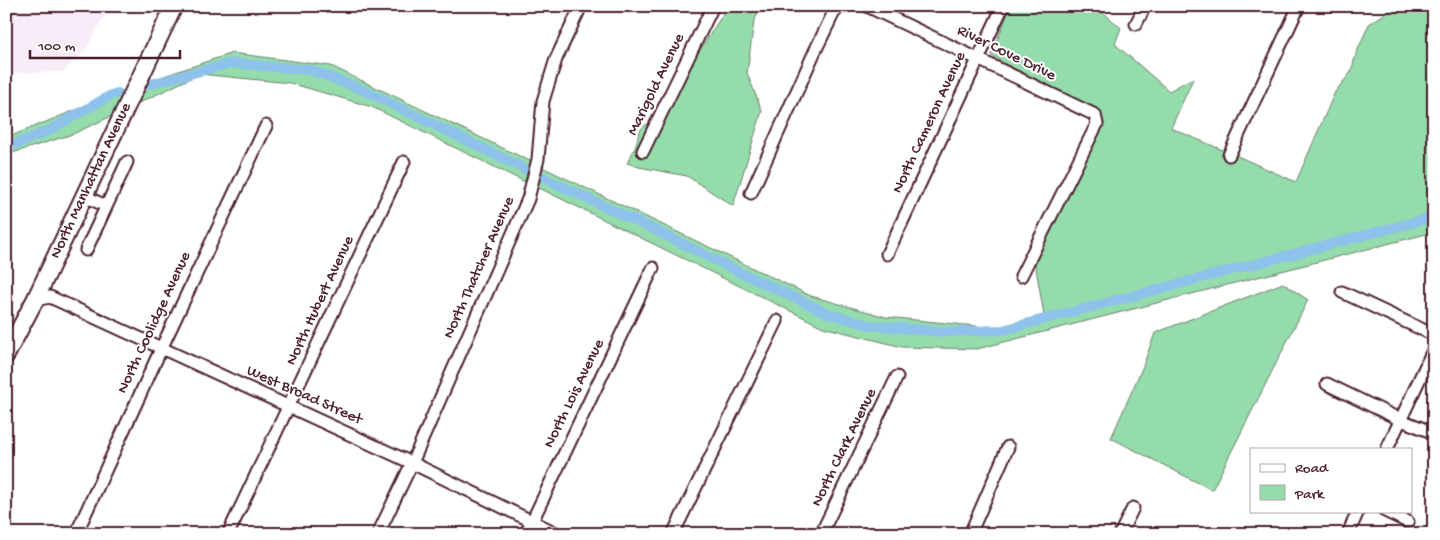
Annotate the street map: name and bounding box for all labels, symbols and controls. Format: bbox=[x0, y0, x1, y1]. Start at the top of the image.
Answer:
street label: River Cove Drive bbox=[953, 22, 1059, 86]
scale bar bbox=[30, 28, 180, 60]
street label: Marigold Avenue bbox=[624, 30, 690, 139]
text: 100 m bbox=[37, 38, 76, 56]
street label: North Cameron Avenue bbox=[889, 49, 971, 197]
street label: North Manhattan Avenue bbox=[46, 99, 137, 262]
street label: North Thatcher Avenue bbox=[440, 193, 520, 342]
street label: North Hubert Avenue bbox=[283, 233, 360, 369]
street label: North Coolidge Avenue bbox=[114, 248, 197, 397]
street label: North Lois Avenue bbox=[540, 336, 610, 452]
street label: West Broad Street bbox=[243, 362, 366, 431]
street label: North Clark Avenue bbox=[808, 385, 882, 510]
legend bbox=[1250, 448, 1412, 512]
text: Road bbox=[1295, 460, 1329, 478]
text: Park bbox=[1294, 486, 1325, 504]

